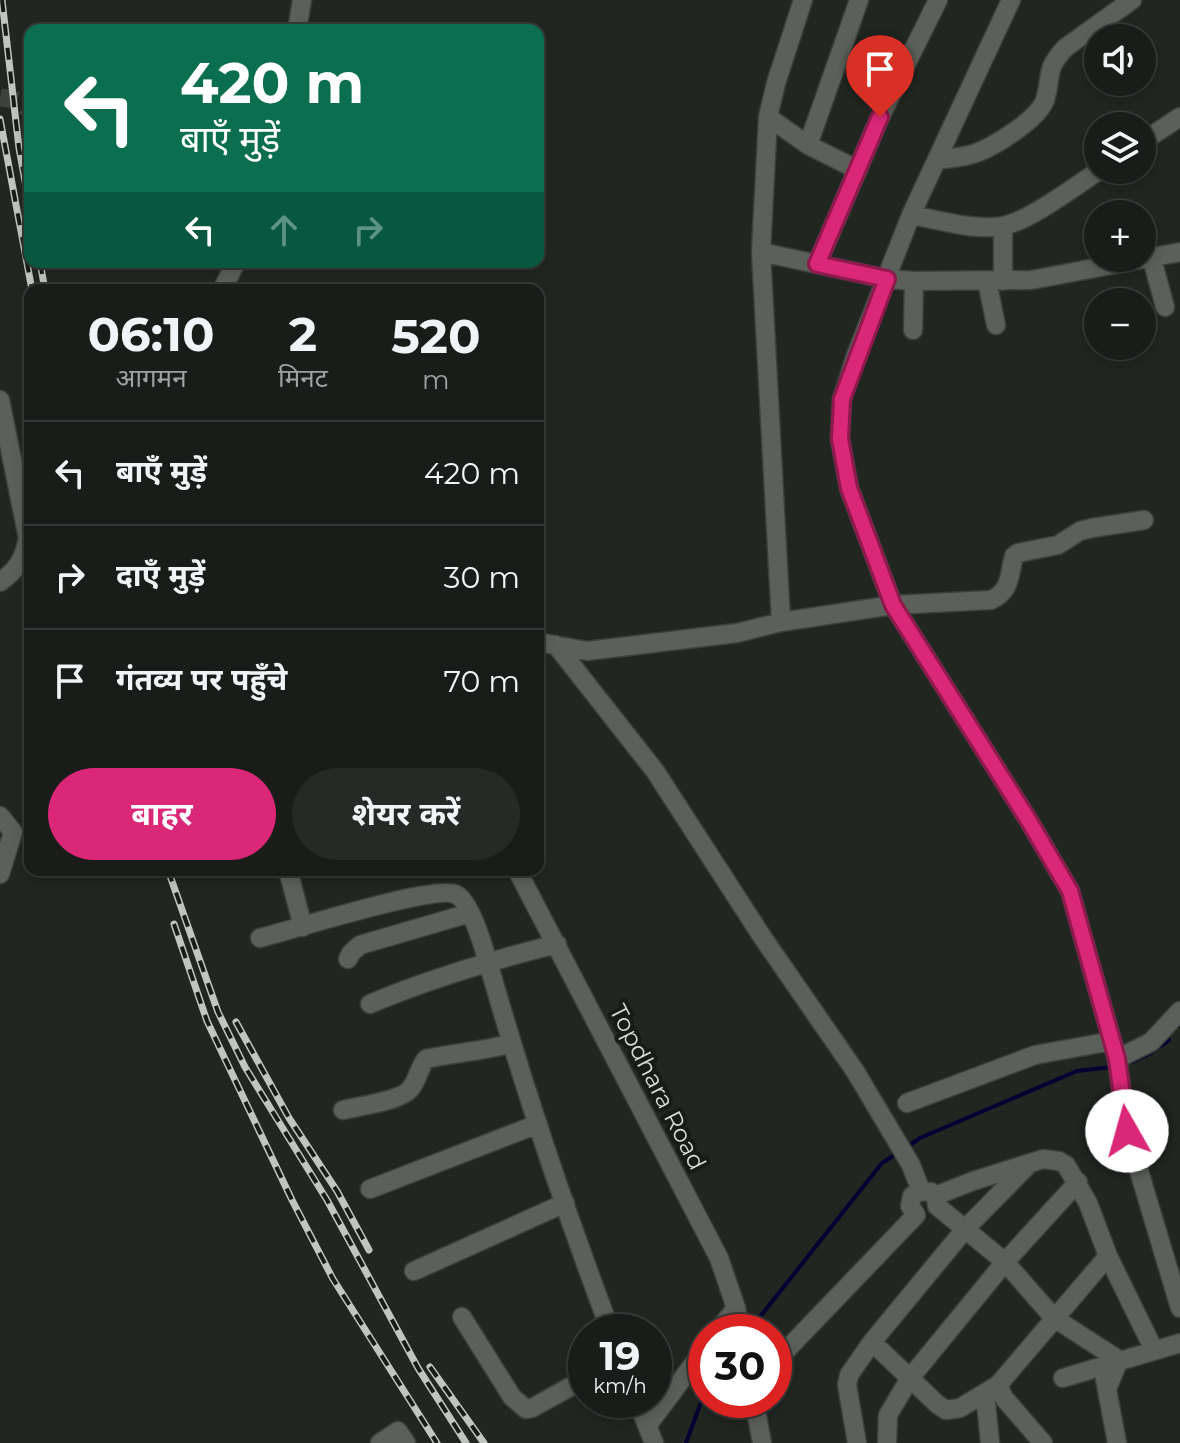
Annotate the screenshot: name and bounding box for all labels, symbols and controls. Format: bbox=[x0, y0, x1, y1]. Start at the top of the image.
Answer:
map controls bbox=[1084, 24, 1156, 360]
button: sound bbox=[1084, 24, 1156, 96]
pin bbox=[846, 35, 914, 117]
icon: arrive bbox=[858, 47, 902, 91]
text: 420 m bbox=[180, 49, 364, 117]
icon: left bbox=[48, 56, 152, 160]
button: layers bbox=[1084, 112, 1156, 184]
text: बाएँ मुड़ें bbox=[180, 117, 280, 161]
button: + bbox=[1084, 200, 1156, 272]
icon: left bbox=[178, 208, 222, 252]
icon: ahead bbox=[262, 208, 306, 252]
icon: right bbox=[346, 208, 390, 252]
button: − bbox=[1084, 288, 1156, 360]
text: 06:10 bbox=[87, 305, 215, 363]
text: 2 bbox=[289, 305, 317, 363]
text: 520 bbox=[391, 307, 481, 365]
text: आगमन bbox=[115, 362, 187, 394]
text: मिनट bbox=[278, 362, 328, 394]
text: m bbox=[422, 364, 450, 396]
icon: left bbox=[48, 451, 92, 495]
text: बाएँ मुड़ें bbox=[116, 453, 207, 490]
text: 420 m bbox=[424, 455, 520, 492]
icon: right bbox=[48, 555, 92, 599]
text: दाएँ मुड़ें bbox=[116, 557, 205, 594]
text: 30 m bbox=[444, 559, 520, 596]
icon: arrive bbox=[48, 659, 92, 703]
text: गंतव्य पर पहुँचे bbox=[116, 661, 287, 698]
text: 70 m bbox=[443, 663, 520, 700]
button: बाहर bbox=[48, 768, 276, 860]
button: शेयर करें bbox=[292, 768, 520, 860]
street label: Topdhara Road bbox=[604, 999, 712, 1175]
position arrow bbox=[1085, 1089, 1169, 1173]
speed limit sign: 30 bbox=[688, 1314, 792, 1418]
text: 19 bbox=[599, 1331, 641, 1380]
text: km/h bbox=[593, 1374, 647, 1398]

